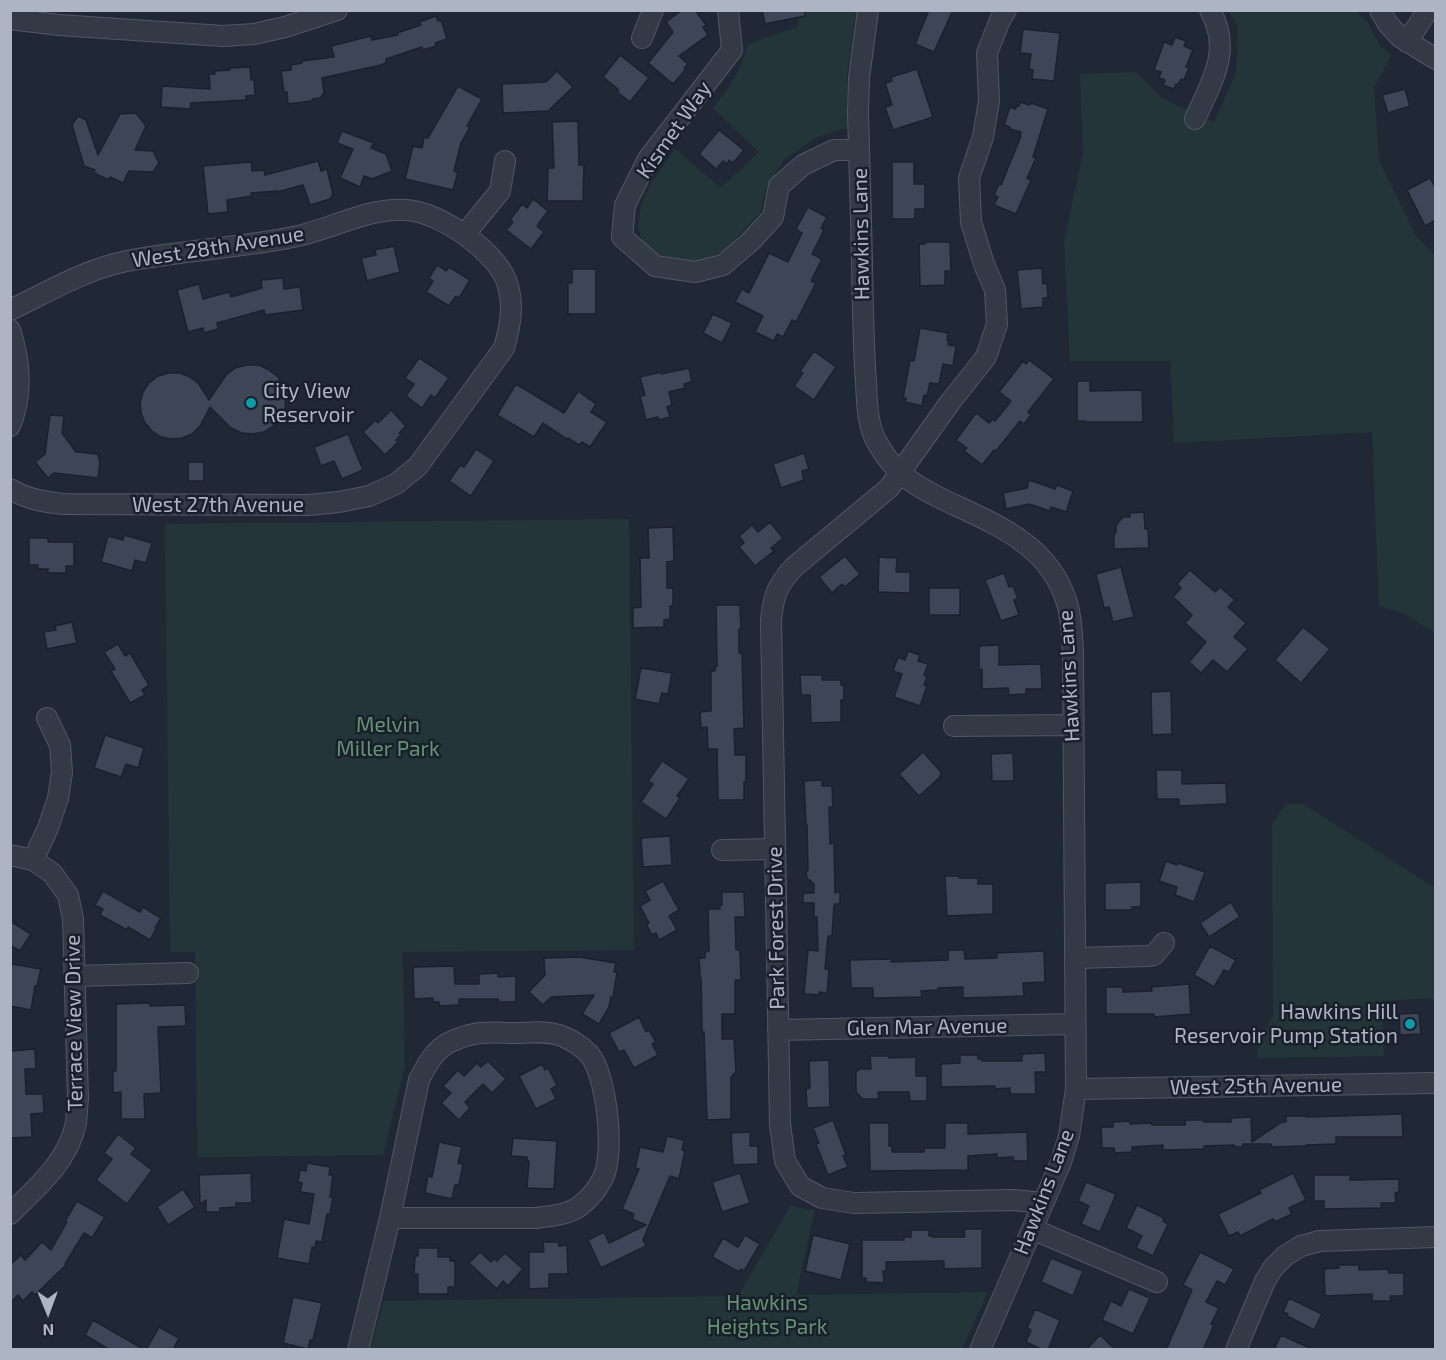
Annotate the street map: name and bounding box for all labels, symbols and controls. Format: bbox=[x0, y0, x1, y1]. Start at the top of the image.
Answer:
street label: Kismet Way bbox=[631, 77, 717, 183]
street label: Hawkins Lane bbox=[847, 168, 875, 300]
street label: West 28th Avenue bbox=[130, 221, 306, 273]
place label: City View Reservoir bbox=[263, 378, 354, 428]
marker: City View Reservoir bbox=[244, 396, 258, 410]
street label: West 27th Avenue bbox=[132, 492, 304, 518]
street label: Hawkins Lane bbox=[1053, 609, 1085, 743]
park label: Melvin Miller Park bbox=[336, 712, 440, 762]
street label: Park Forest Drive bbox=[762, 846, 790, 1010]
street label: Terrace View Drive bbox=[60, 934, 88, 1112]
place label: Hawkins Hill Reservoir Pump Station bbox=[1174, 999, 1398, 1049]
street label: Glen Mar Avenue bbox=[846, 1013, 1008, 1041]
marker: Hawkins Hill Reservoir Pump Station bbox=[1403, 1017, 1417, 1031]
street label: West 25th Avenue bbox=[1170, 1072, 1342, 1100]
street label: Hawkins Lane bbox=[1009, 1126, 1079, 1258]
north arrow bbox=[18, 1282, 78, 1342]
park label: Hawkins Heights Park bbox=[707, 1290, 827, 1340]
text: N bbox=[42, 1321, 54, 1340]

